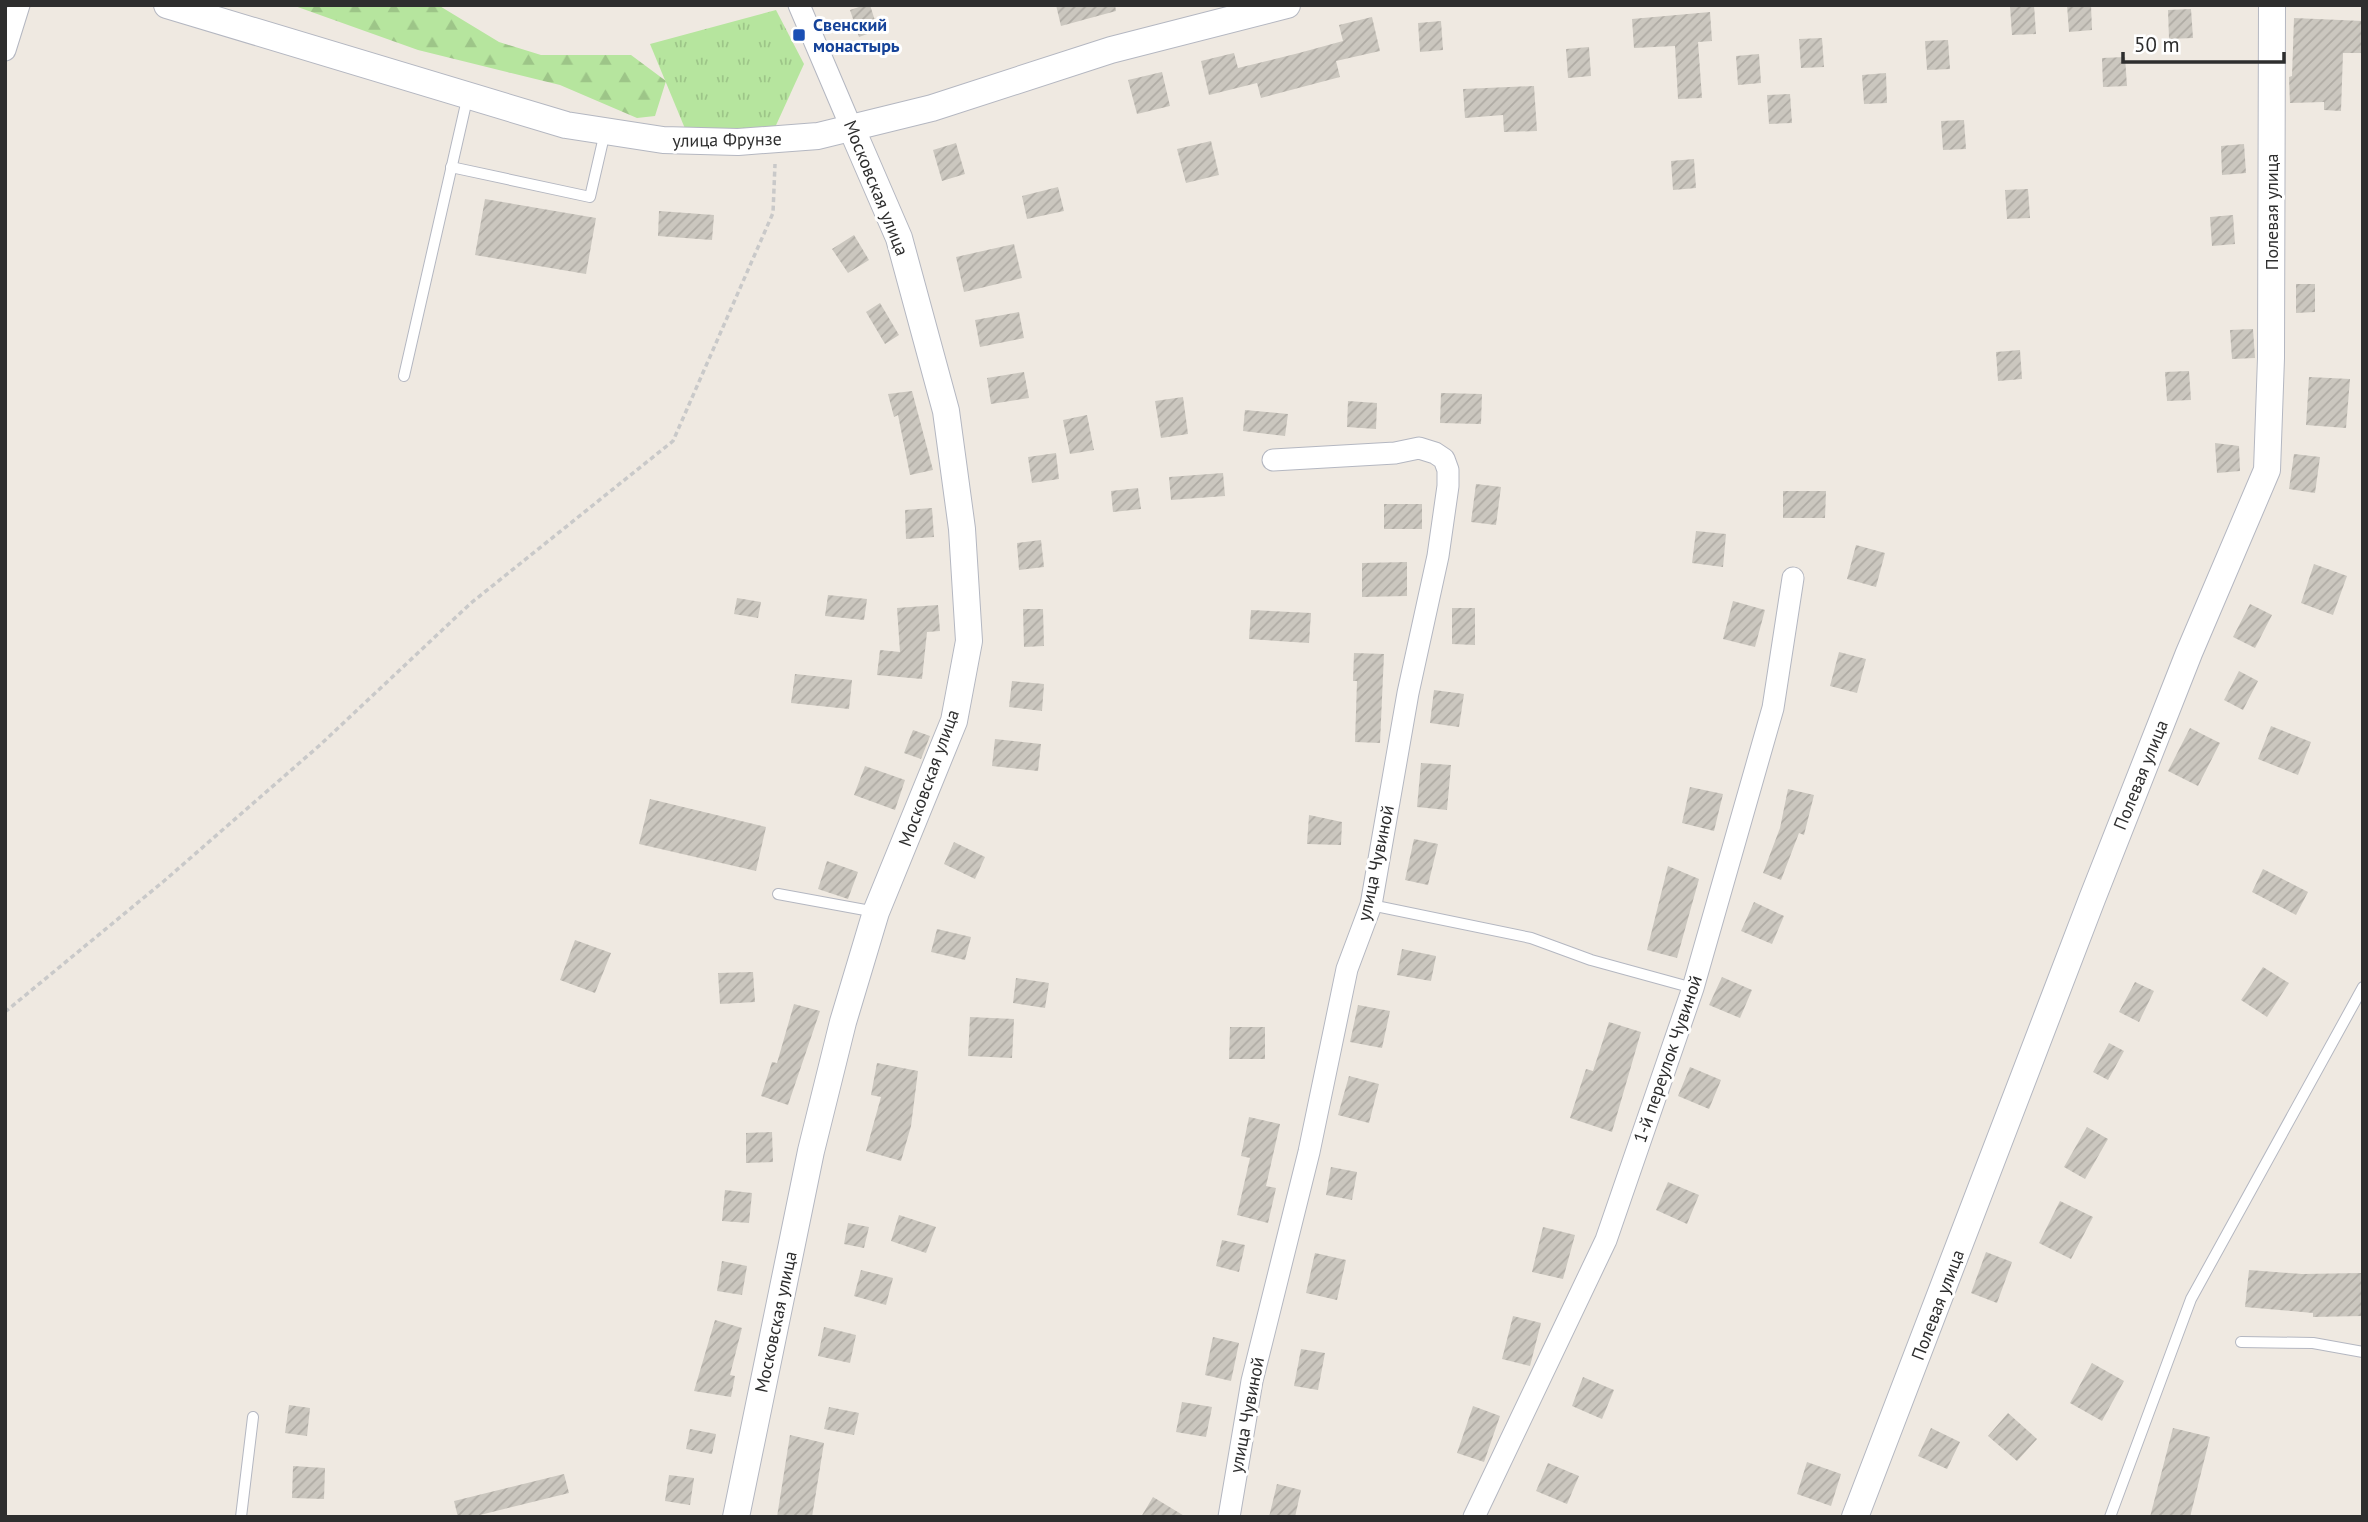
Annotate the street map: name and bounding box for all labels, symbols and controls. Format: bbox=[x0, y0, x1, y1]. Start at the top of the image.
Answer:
place label: Свенский монастырь bbox=[813, 13, 900, 57]
scale bar bbox=[2123, 21, 2284, 65]
marker: Свенский монастырь bbox=[791, 27, 807, 43]
text: 50 m bbox=[2134, 31, 2180, 58]
street label: Московская улица bbox=[839, 117, 914, 259]
street label: улица Фрунзе bbox=[672, 127, 782, 152]
street label: Полевая улица bbox=[2260, 154, 2283, 270]
street label: Московская улица bbox=[893, 706, 964, 849]
street label: Полевая улица bbox=[2108, 716, 2173, 833]
street label: улица Чувиной bbox=[1352, 803, 1399, 923]
street label: 1-й переулок Чувиной bbox=[1628, 972, 1707, 1146]
street label: Полевая улица bbox=[1906, 1246, 1969, 1363]
street label: Московская улица bbox=[749, 1249, 802, 1395]
street label: улица Чувиной bbox=[1224, 1355, 1269, 1475]

